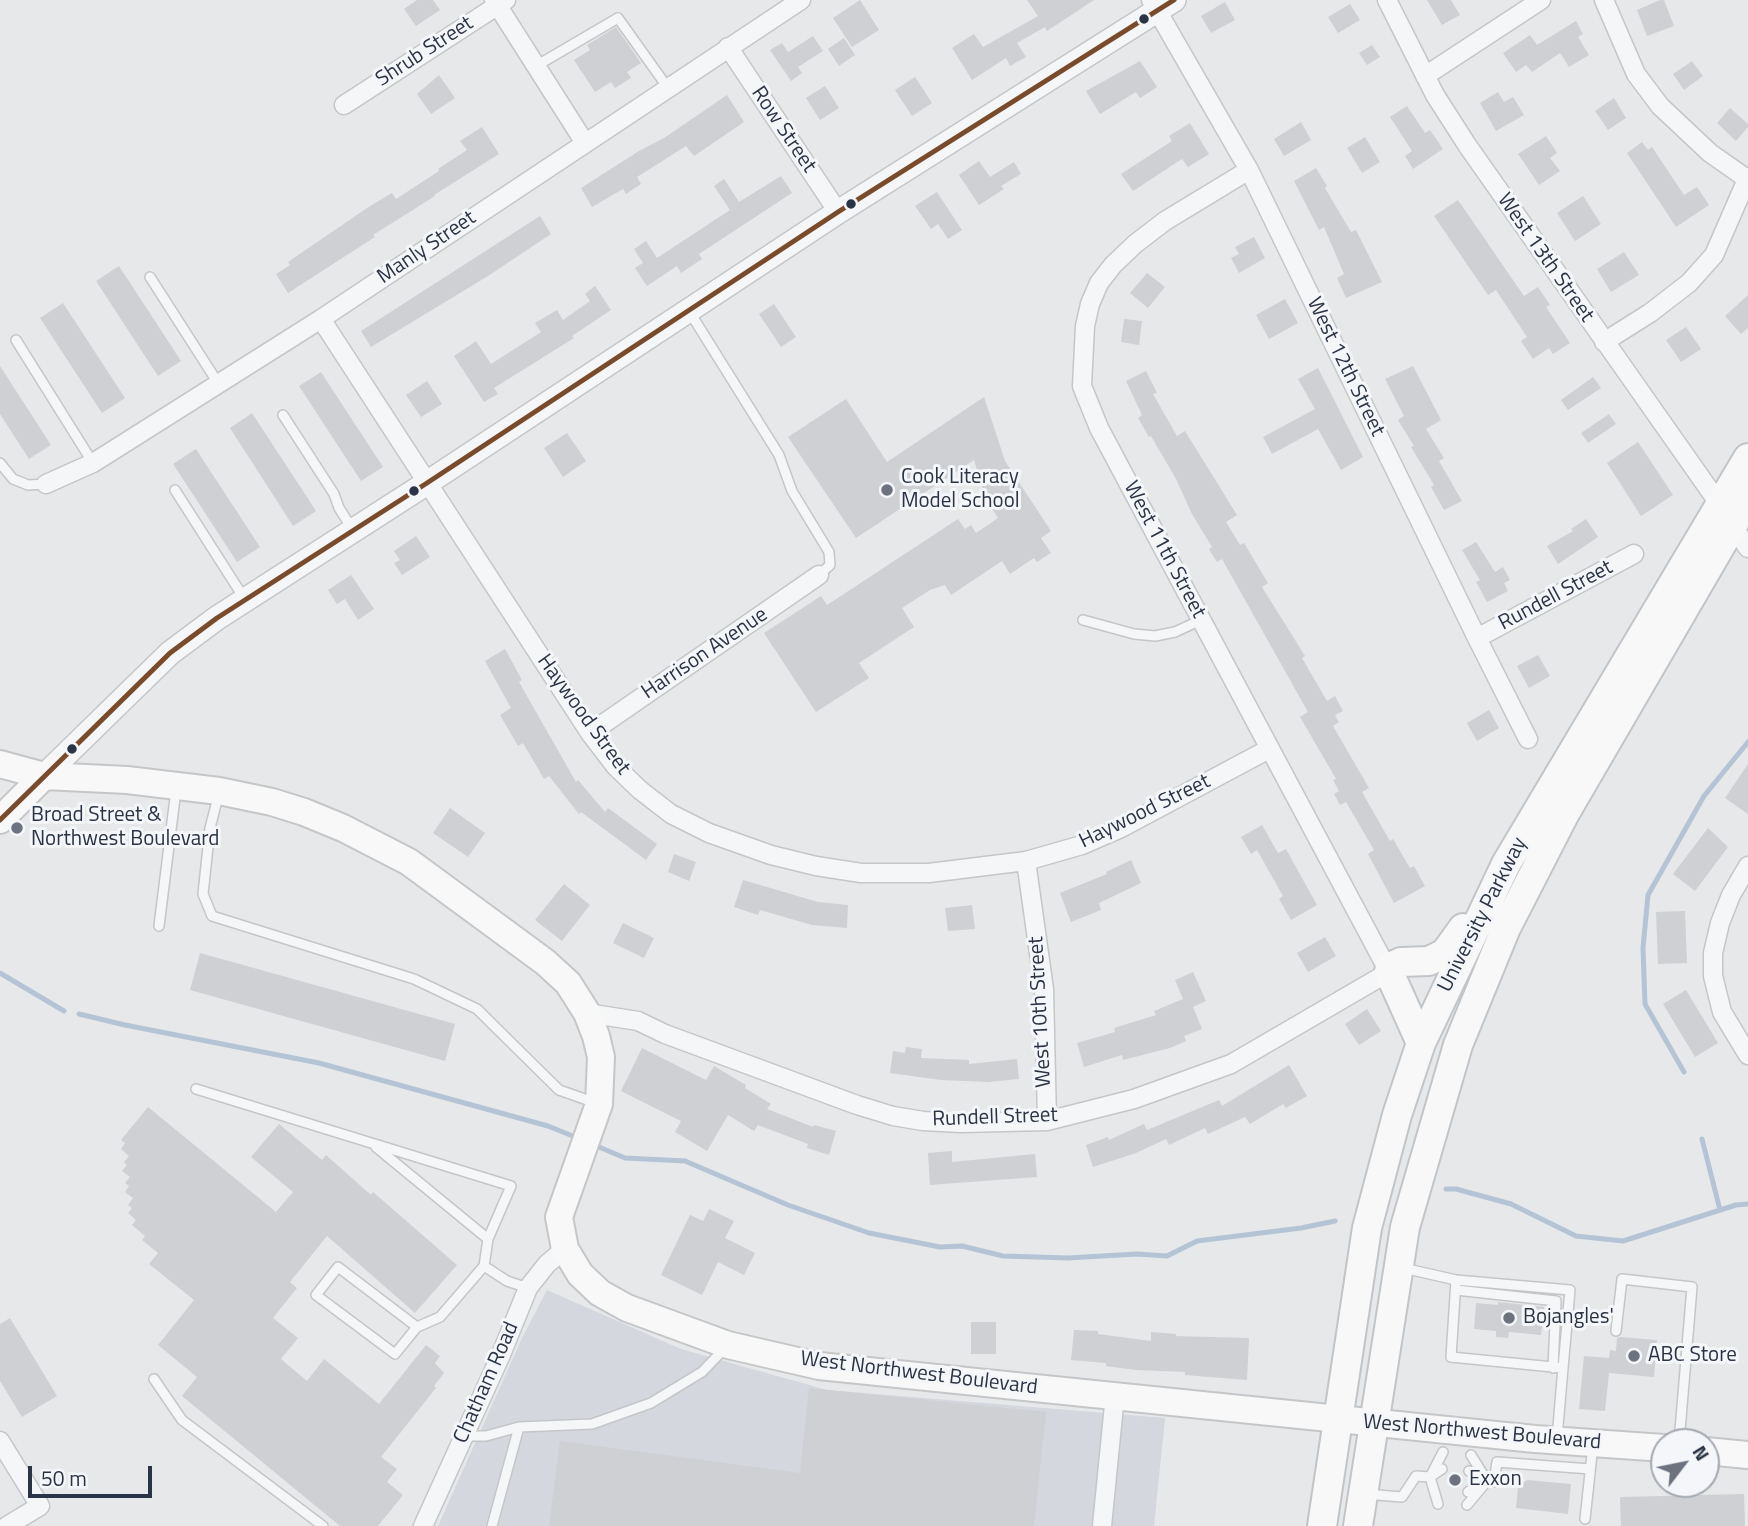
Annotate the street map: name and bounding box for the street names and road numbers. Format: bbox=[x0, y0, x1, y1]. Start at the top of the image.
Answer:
street label: Shrub Street bbox=[372, 11, 478, 93]
street label: Row Street bbox=[745, 82, 821, 178]
street label: West 13th Street bbox=[1491, 189, 1599, 327]
street label: Manly Street bbox=[373, 206, 481, 290]
street label: West 12th Street bbox=[1300, 293, 1390, 441]
street label: West 11th Street bbox=[1117, 477, 1211, 623]
street label: Rundell Street bbox=[1495, 555, 1617, 637]
street label: Harrison Avenue bbox=[637, 603, 773, 705]
street label: Haywood Street bbox=[531, 650, 635, 780]
street label: Haywood Street bbox=[1075, 769, 1215, 855]
street label: University Parkway bbox=[1433, 833, 1533, 997]
street label: West 10th Street bbox=[1024, 936, 1058, 1088]
street label: Rundell Street bbox=[932, 1103, 1058, 1133]
street label: Chatham Road bbox=[449, 1318, 525, 1448]
street label: West Northwest Boulevard bbox=[799, 1347, 1039, 1401]
street label: West Northwest Boulevard bbox=[1362, 1410, 1602, 1456]

